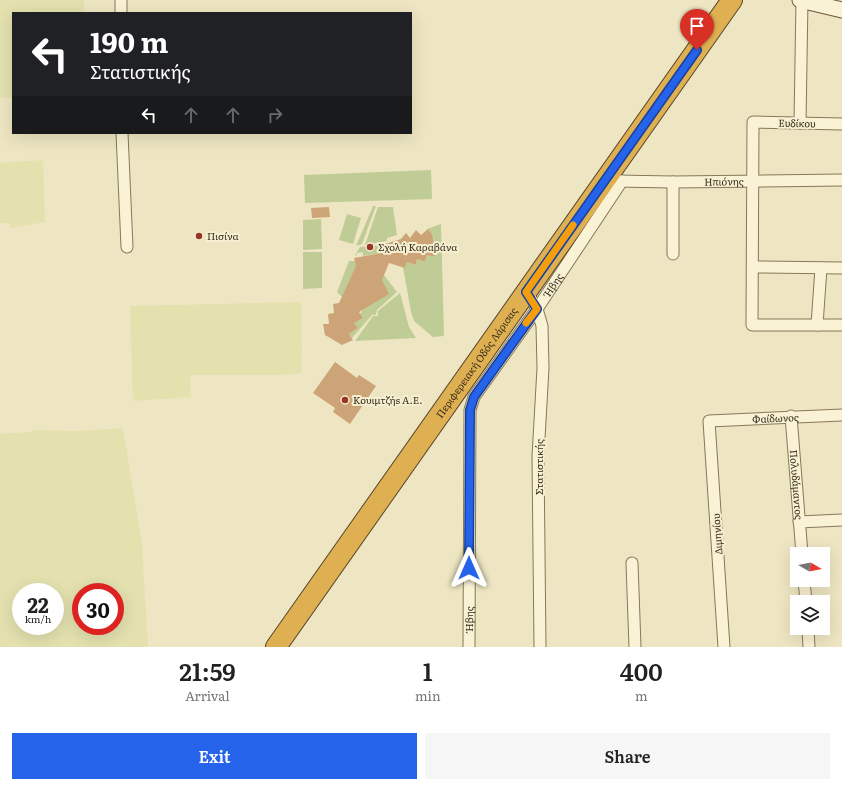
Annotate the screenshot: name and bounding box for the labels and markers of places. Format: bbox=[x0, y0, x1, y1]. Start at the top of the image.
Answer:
pin bbox=[680, 9, 714, 50]
place label: Πισίνα bbox=[207, 228, 239, 243]
marker: Πισίνα bbox=[194, 231, 204, 241]
place label: Σχολή Καραβάνα bbox=[378, 239, 458, 254]
marker: Σχολή Καραβάνα bbox=[365, 242, 375, 252]
place label: Κουιμτζήs Α.Ε. bbox=[353, 392, 423, 407]
marker: Κουιμτζήs Α.Ε. bbox=[340, 395, 350, 405]

